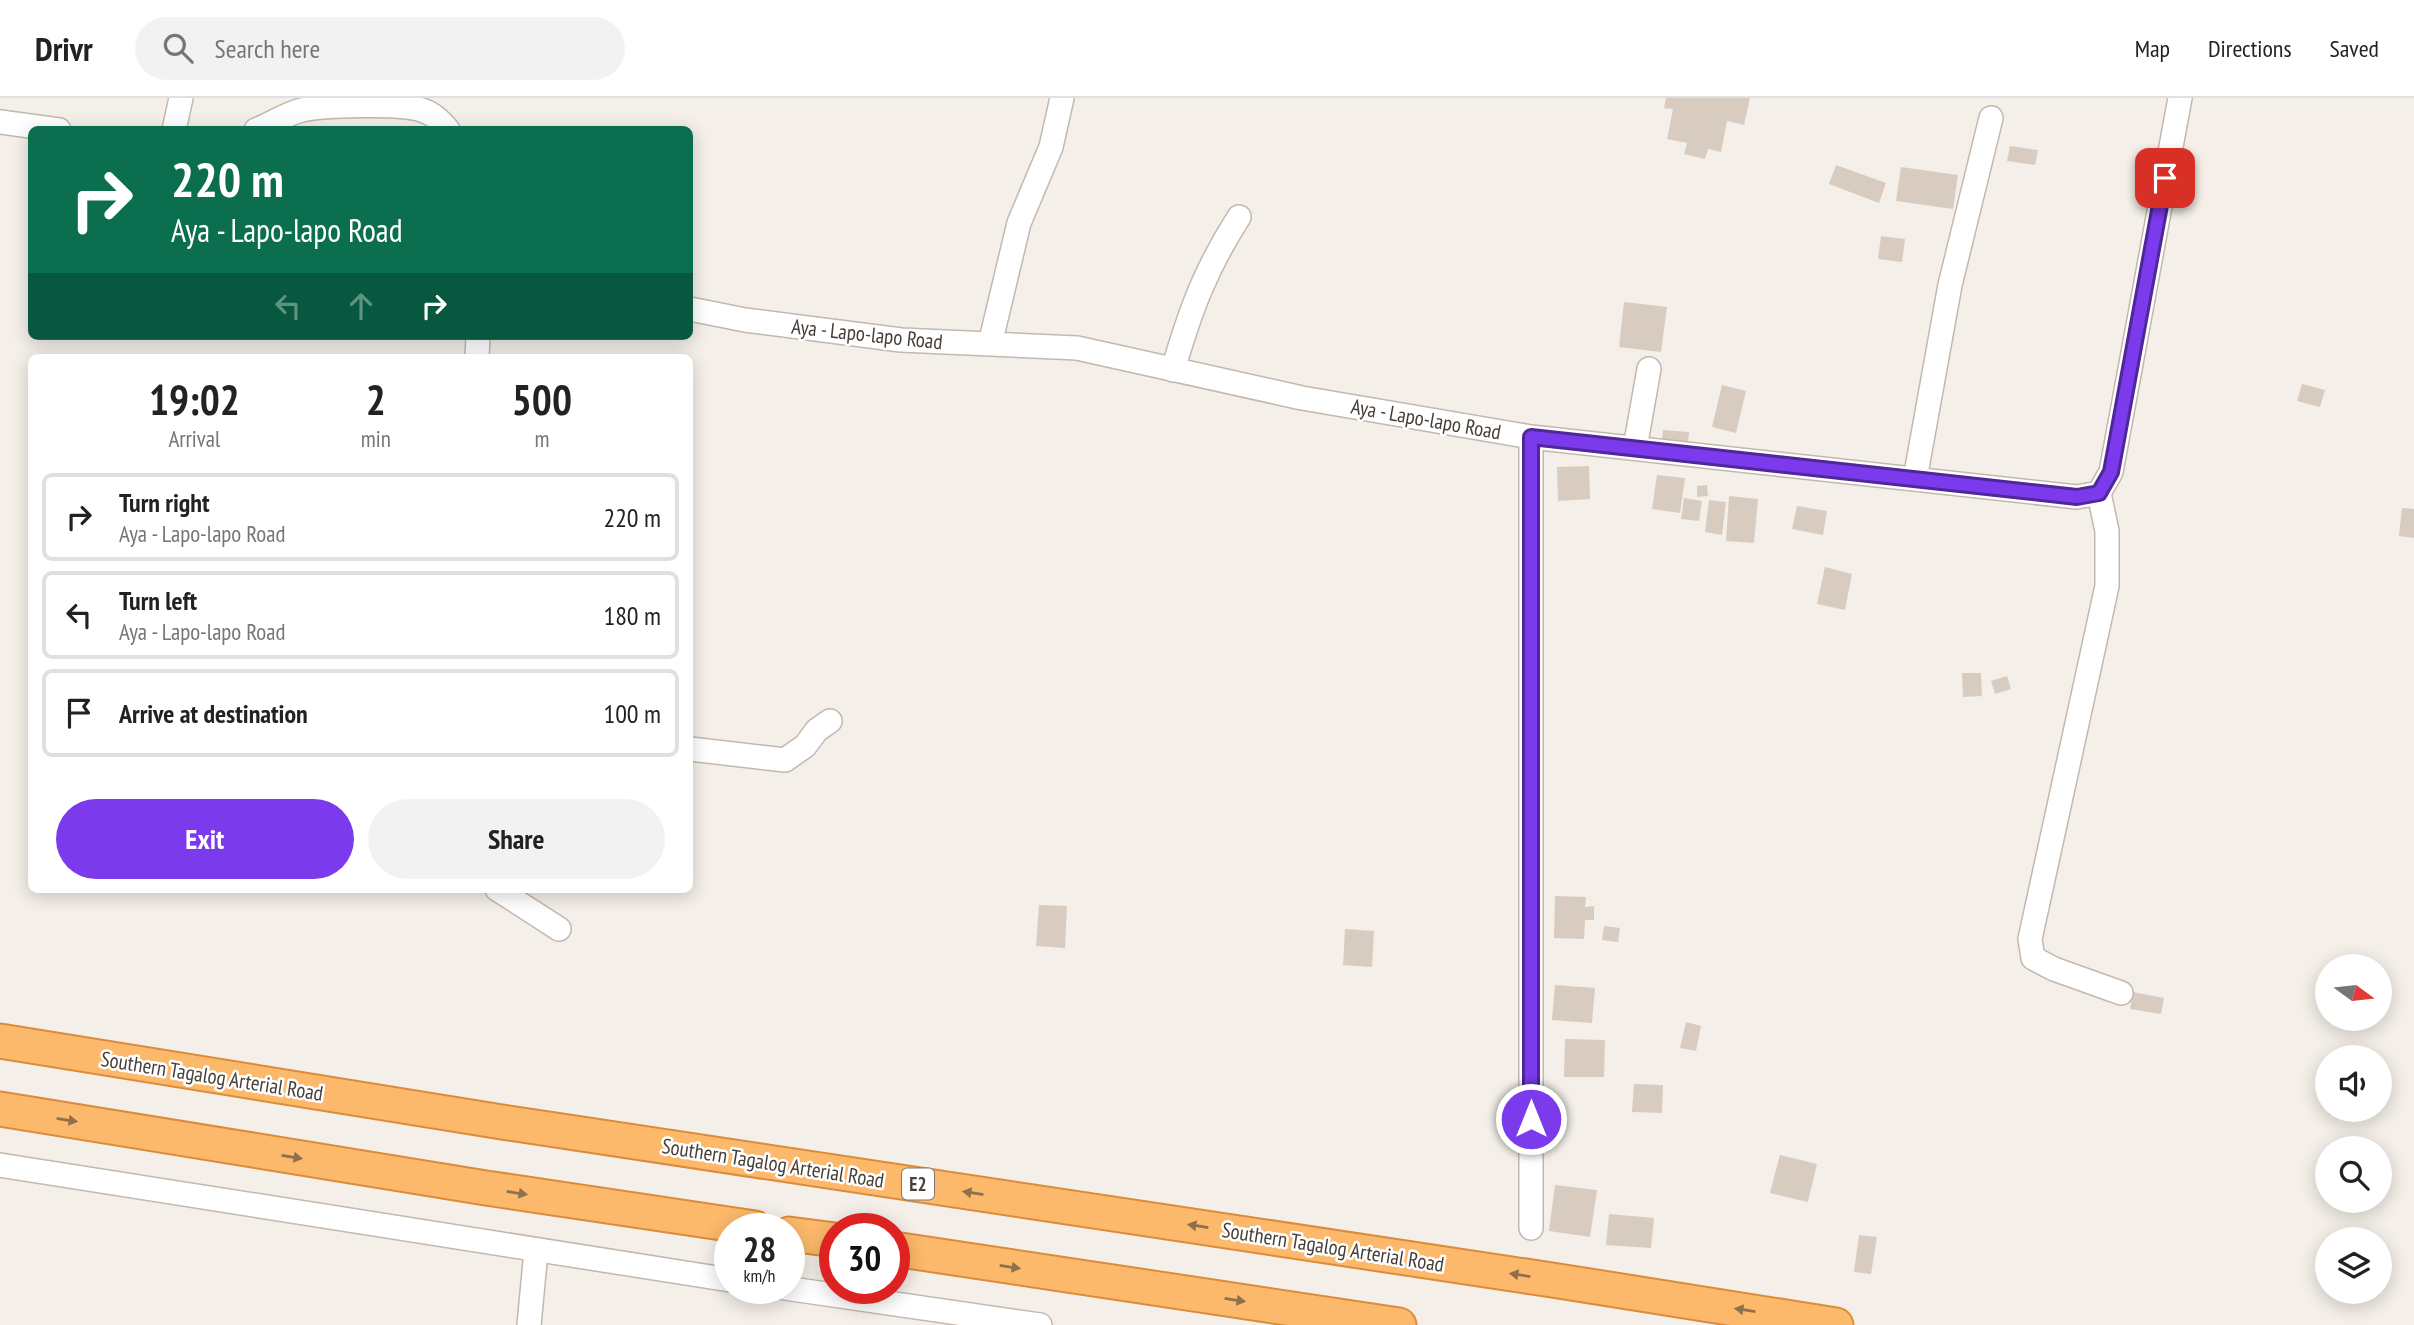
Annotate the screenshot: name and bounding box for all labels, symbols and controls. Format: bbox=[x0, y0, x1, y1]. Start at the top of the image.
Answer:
search box bbox=[135, 17, 625, 80]
text: Drivr bbox=[35, 27, 93, 70]
icon: search bbox=[159, 29, 197, 67]
text: Search here bbox=[215, 32, 320, 65]
text: Map bbox=[2135, 33, 2170, 64]
text: Directions bbox=[2208, 33, 2292, 64]
text: Saved bbox=[2330, 33, 2379, 64]
text: 220 m bbox=[171, 147, 284, 211]
pin bbox=[2135, 148, 2195, 208]
icon: right bbox=[56, 154, 147, 245]
icon: arrive bbox=[2146, 159, 2184, 197]
text: Aya - Lapo-lapo Road bbox=[171, 209, 403, 251]
icon: left bbox=[269, 287, 307, 325]
icon: ahead bbox=[342, 287, 380, 325]
icon: right bbox=[415, 287, 453, 325]
street label: Aya - Lapo-lapo Road bbox=[790, 313, 944, 355]
text: 19:02 bbox=[149, 372, 240, 427]
text: 2 bbox=[366, 372, 386, 427]
text: 500 bbox=[512, 372, 572, 427]
street label: Aya - Lapo-lapo Road bbox=[1349, 393, 1503, 445]
text: Arrival bbox=[168, 424, 220, 453]
text: min bbox=[361, 424, 391, 453]
text: m bbox=[534, 424, 549, 453]
text: Turn right bbox=[119, 486, 210, 519]
icon: right bbox=[60, 498, 98, 536]
text: 220 m bbox=[603, 501, 661, 534]
text: Aya - Lapo-lapo Road bbox=[119, 519, 285, 548]
text: Turn left bbox=[119, 584, 197, 617]
icon: left bbox=[60, 596, 98, 634]
text: 180 m bbox=[603, 599, 661, 632]
text: Aya - Lapo-lapo Road bbox=[119, 617, 285, 646]
icon: arrive bbox=[60, 694, 98, 732]
text: Arrive at destination bbox=[119, 697, 308, 730]
text: 100 m bbox=[603, 697, 661, 730]
button: Exit bbox=[56, 799, 354, 879]
button: Share bbox=[368, 799, 665, 879]
north arrow bbox=[2315, 954, 2392, 1031]
map controls bbox=[2315, 954, 2392, 1304]
street label: Southern Tagalog Arterial Road bbox=[99, 1045, 325, 1107]
button: sound bbox=[2315, 1045, 2392, 1122]
position arrow bbox=[1494, 1082, 1568, 1156]
one-way arrow bbox=[56, 1115, 78, 1126]
street label: Southern Tagalog Arterial Road bbox=[660, 1132, 886, 1194]
button: search bbox=[2315, 1136, 2392, 1213]
one-way arrow bbox=[281, 1152, 303, 1163]
road number: E2 bbox=[902, 1168, 934, 1200]
one-way arrow bbox=[962, 1187, 984, 1198]
one-way arrow bbox=[506, 1188, 528, 1199]
speed limit sign: 30 bbox=[819, 1213, 910, 1304]
street label: Southern Tagalog Arterial Road bbox=[1220, 1216, 1446, 1278]
one-way arrow bbox=[1187, 1221, 1209, 1232]
text: 28 bbox=[743, 1226, 776, 1272]
button: layers bbox=[2315, 1227, 2392, 1304]
one-way arrow bbox=[999, 1262, 1021, 1273]
text: km/h bbox=[744, 1264, 775, 1287]
one-way arrow bbox=[1509, 1269, 1531, 1280]
one-way arrow bbox=[1224, 1295, 1246, 1306]
one-way arrow bbox=[1734, 1304, 1756, 1315]

